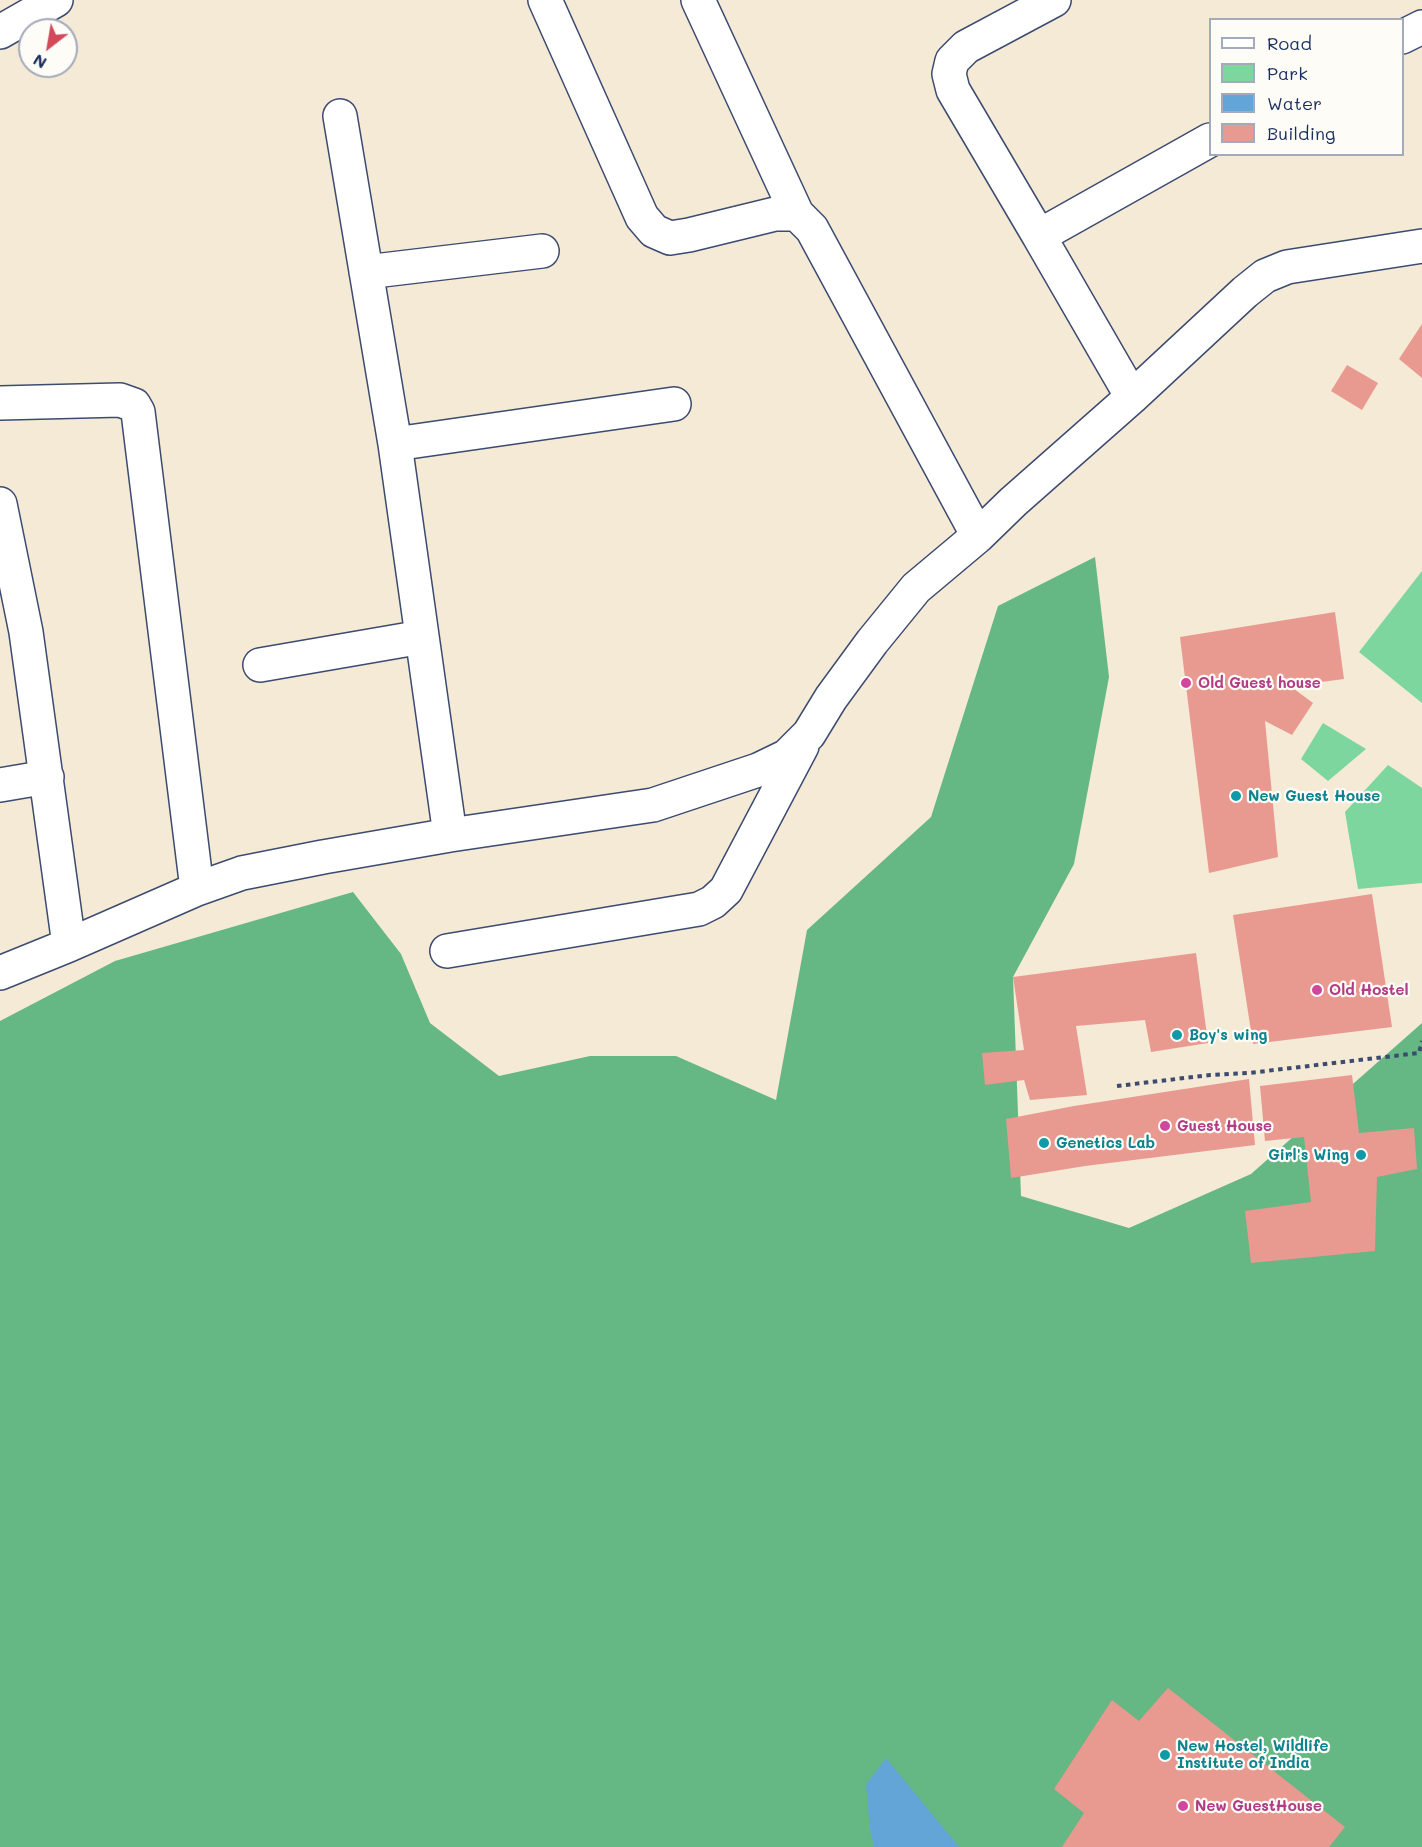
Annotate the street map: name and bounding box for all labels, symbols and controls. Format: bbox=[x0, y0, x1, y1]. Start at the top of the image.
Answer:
north arrow bbox=[18, 18, 78, 78]
legend bbox=[1209, 18, 1404, 156]
text: Road bbox=[1267, 31, 1312, 55]
text: N bbox=[29, 50, 50, 74]
text: Park bbox=[1267, 61, 1308, 85]
text: Water bbox=[1267, 91, 1322, 115]
text: Building bbox=[1267, 121, 1335, 145]
place label: Old Guest house bbox=[1198, 674, 1321, 692]
marker: Old Guest house bbox=[1179, 676, 1193, 690]
place label: New Guest House bbox=[1248, 787, 1380, 805]
marker: New Guest House bbox=[1229, 789, 1243, 803]
place label: Old Hostel bbox=[1329, 981, 1409, 999]
marker: Old Hostel bbox=[1310, 983, 1324, 997]
place label: Boy's wing bbox=[1189, 1026, 1267, 1044]
marker: Boy's wing bbox=[1170, 1028, 1184, 1042]
place label: Guest House bbox=[1177, 1117, 1272, 1135]
marker: Guest House bbox=[1158, 1119, 1172, 1133]
place label: Genetics Lab bbox=[1056, 1134, 1155, 1152]
marker: Genetics Lab bbox=[1037, 1136, 1051, 1150]
place label: Girl's Wing bbox=[1268, 1146, 1349, 1164]
marker: Girl's Wing bbox=[1354, 1148, 1368, 1162]
place label: New Hostel, Wildlife Institute of India bbox=[1177, 1737, 1329, 1772]
marker: New Hostel, Wildlife Institute of India bbox=[1158, 1748, 1172, 1762]
place label: New GuestHouse bbox=[1195, 1797, 1322, 1815]
marker: New GuestHouse bbox=[1176, 1799, 1190, 1813]

